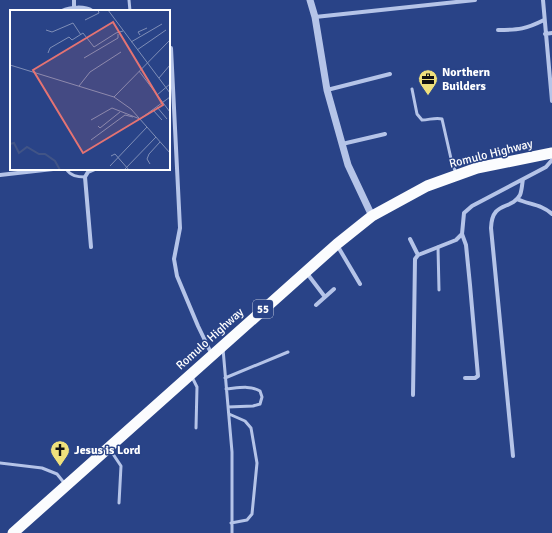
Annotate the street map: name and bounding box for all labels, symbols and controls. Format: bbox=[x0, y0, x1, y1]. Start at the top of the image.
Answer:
inset map bbox=[10, 10, 170, 170]
place label: Northern Builders bbox=[442, 65, 491, 94]
office icon: Northern Builders bbox=[417, 68, 439, 96]
street label: Romulo Highway bbox=[448, 136, 535, 172]
road number: 55 bbox=[253, 300, 273, 318]
street label: Romulo Highway bbox=[173, 304, 247, 373]
church icon: Jesus is Lord bbox=[49, 439, 71, 467]
place label: Jesus is Lord bbox=[74, 443, 141, 458]

